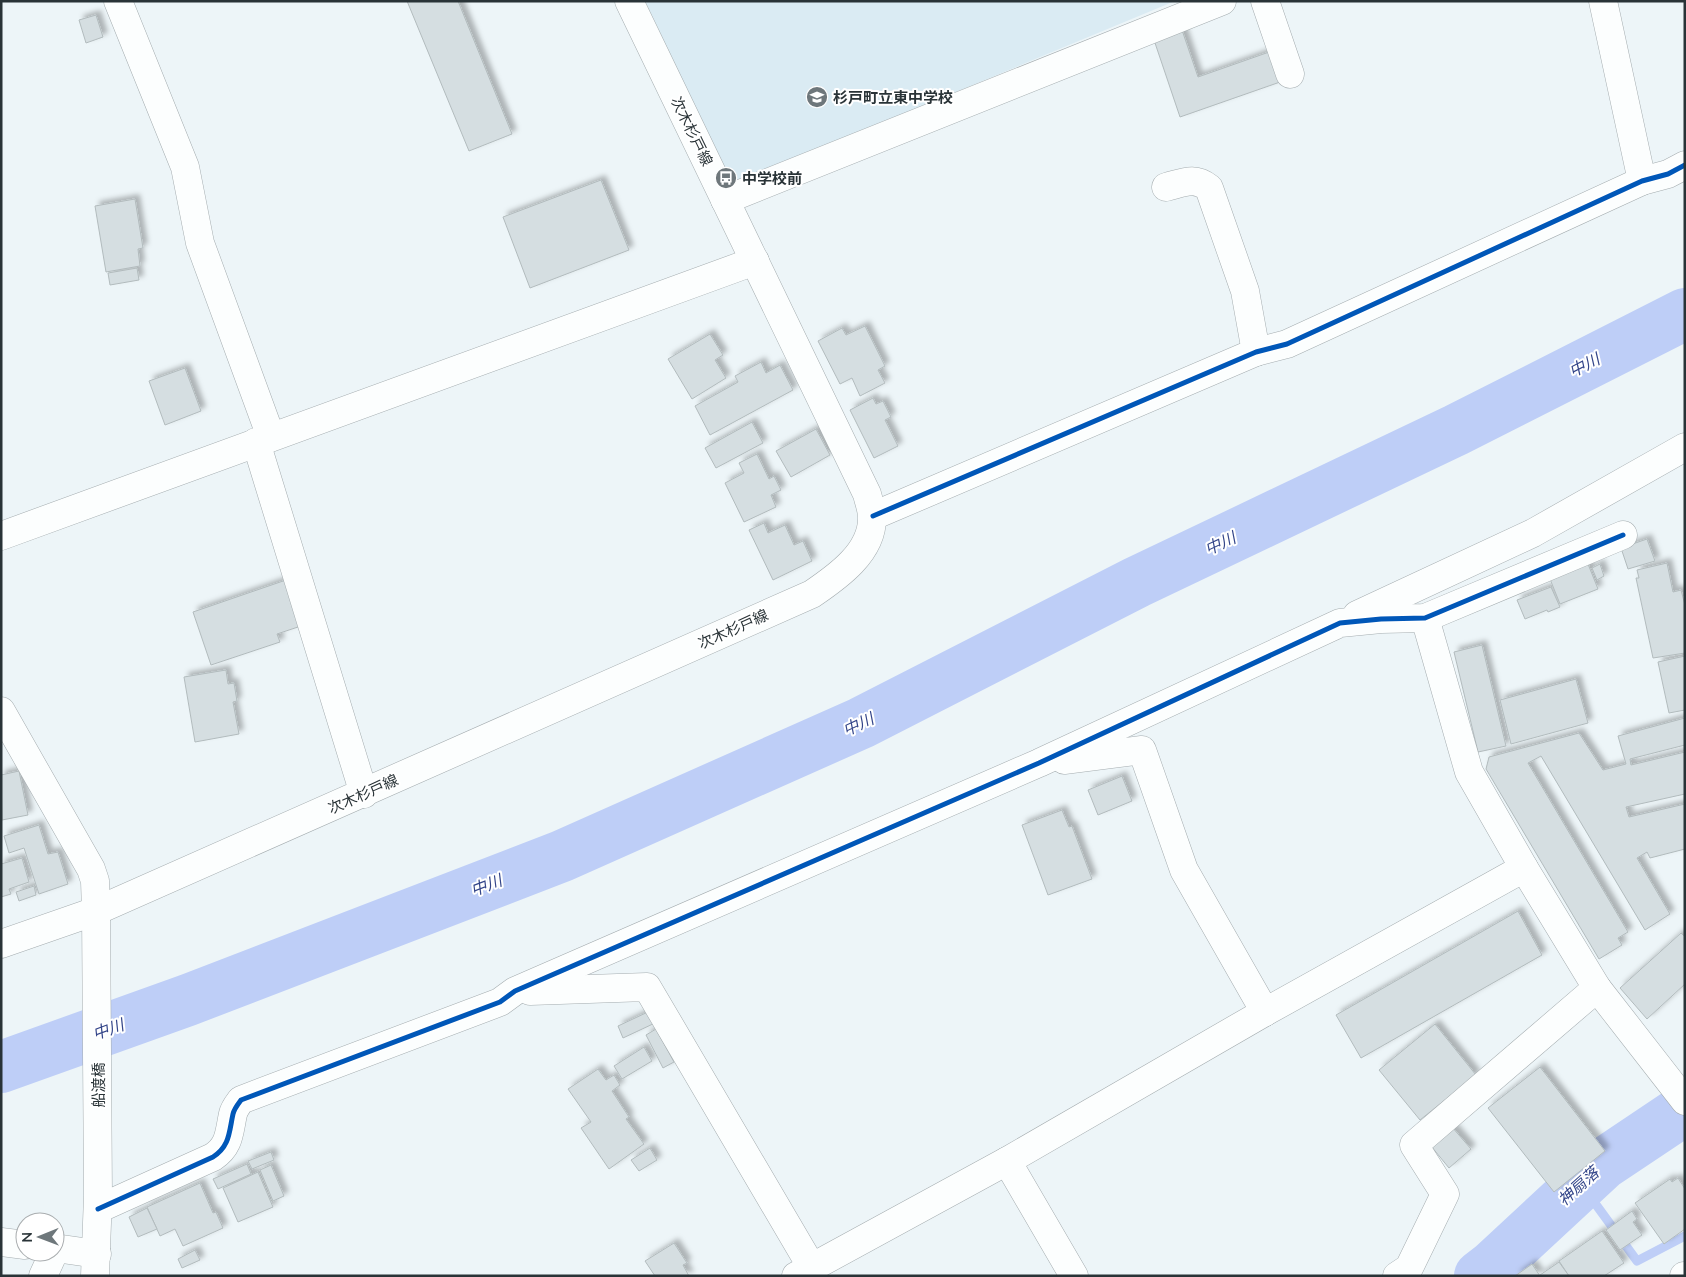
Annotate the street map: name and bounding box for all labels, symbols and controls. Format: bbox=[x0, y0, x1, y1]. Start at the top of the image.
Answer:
school or university icon: 杉戸町立東中学校 bbox=[805, 85, 829, 109]
place label: 杉戸町立東中学校 bbox=[833, 88, 953, 107]
street label: 次木杉戸線 bbox=[667, 93, 717, 169]
bus stop icon: 中学校前 bbox=[714, 166, 738, 190]
place label: 中学校前 bbox=[742, 169, 802, 188]
water label: 中川 bbox=[1565, 348, 1605, 381]
water label: 中川 bbox=[1201, 526, 1241, 559]
street label: 次木杉戸線 bbox=[695, 605, 771, 653]
water label: 中川 bbox=[839, 707, 879, 740]
street label: 次木杉戸線 bbox=[325, 770, 401, 818]
water label: 中川 bbox=[467, 869, 506, 900]
water label: 中川 bbox=[90, 1013, 128, 1044]
street label: 船渡橋 bbox=[89, 1062, 108, 1108]
water label: 神扇落 bbox=[1553, 1161, 1605, 1209]
north arrow bbox=[15, 1212, 65, 1262]
text: N bbox=[18, 1232, 36, 1243]

